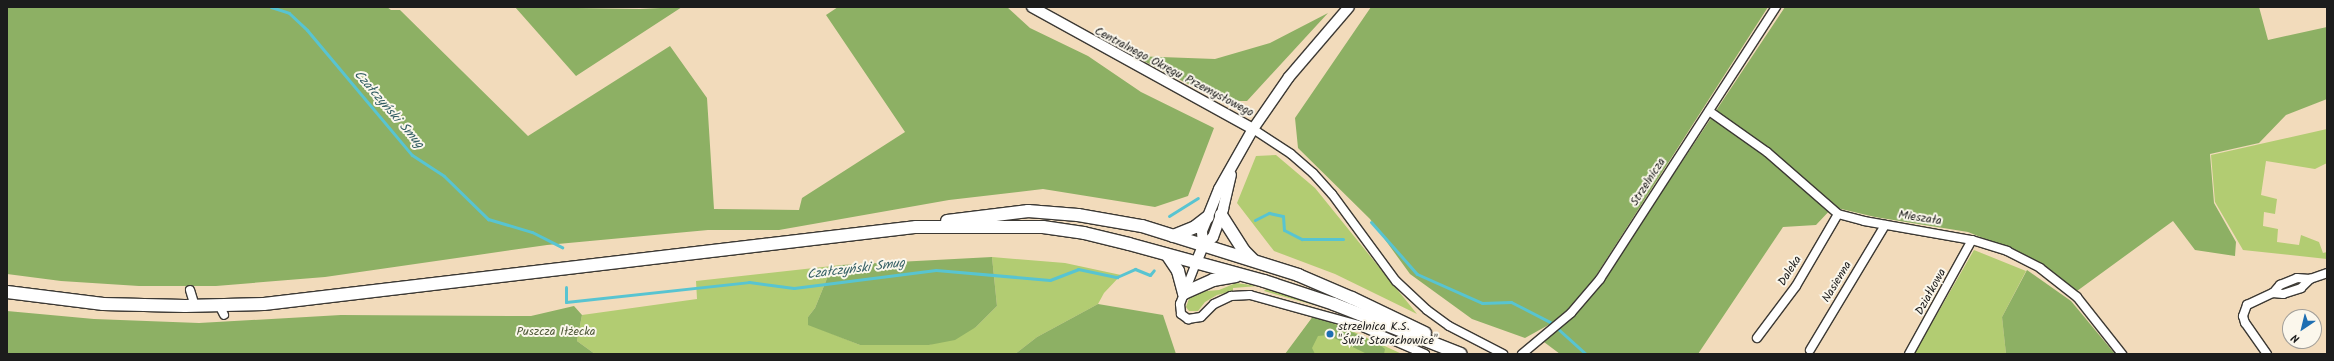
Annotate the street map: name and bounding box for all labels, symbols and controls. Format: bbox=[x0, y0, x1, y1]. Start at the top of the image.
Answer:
street label: Centralnego Okręgu Przemysłowego bbox=[1092, 24, 1256, 120]
water label: Czałczyński Smug bbox=[350, 68, 426, 152]
street label: Strzelnicza bbox=[1627, 155, 1669, 209]
street label: Mieszała bbox=[1897, 207, 1943, 229]
street label: Daleka bbox=[1775, 253, 1805, 289]
water label: Czałczyński Smug bbox=[806, 256, 906, 284]
street label: Nasienna bbox=[1819, 259, 1855, 305]
street label: Działkowa bbox=[1912, 266, 1950, 318]
north arrow bbox=[2282, 309, 2322, 349]
place label: strzelnica K.S. "Świt Starachowice" bbox=[1338, 320, 1438, 348]
park label: Puszcza Iłżecka bbox=[517, 325, 595, 339]
marker: strzelnica K.S. "Świt Starachowice" bbox=[1325, 329, 1335, 339]
text: N bbox=[2288, 329, 2304, 347]

